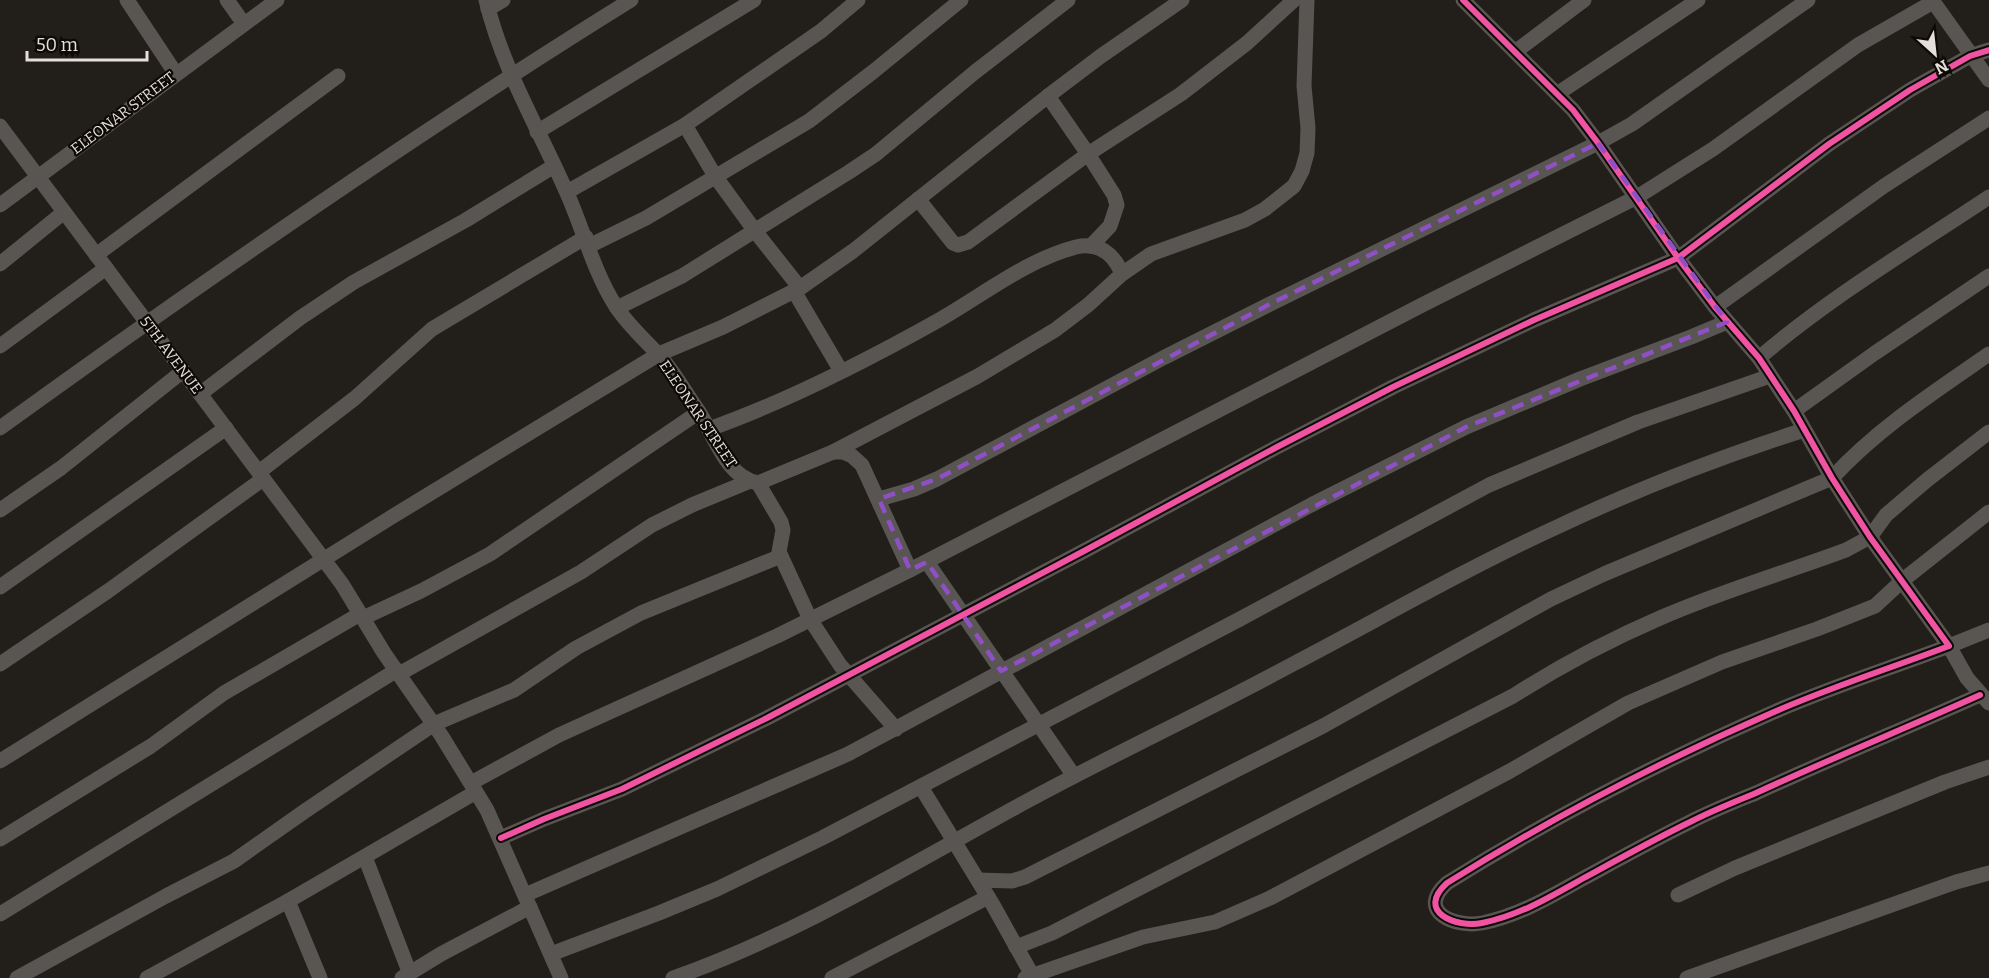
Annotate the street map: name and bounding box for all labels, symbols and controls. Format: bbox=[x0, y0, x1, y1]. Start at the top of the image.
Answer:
scale bar bbox=[27, 24, 147, 62]
north arrow bbox=[1905, 24, 1965, 84]
text: 50 m bbox=[36, 34, 78, 56]
text: N bbox=[1932, 56, 1951, 78]
street label: ELEONAR STREET bbox=[67, 68, 179, 158]
street label: 5TH AVENUE bbox=[136, 313, 206, 397]
street label: ELEONAR STREET bbox=[655, 357, 741, 471]

